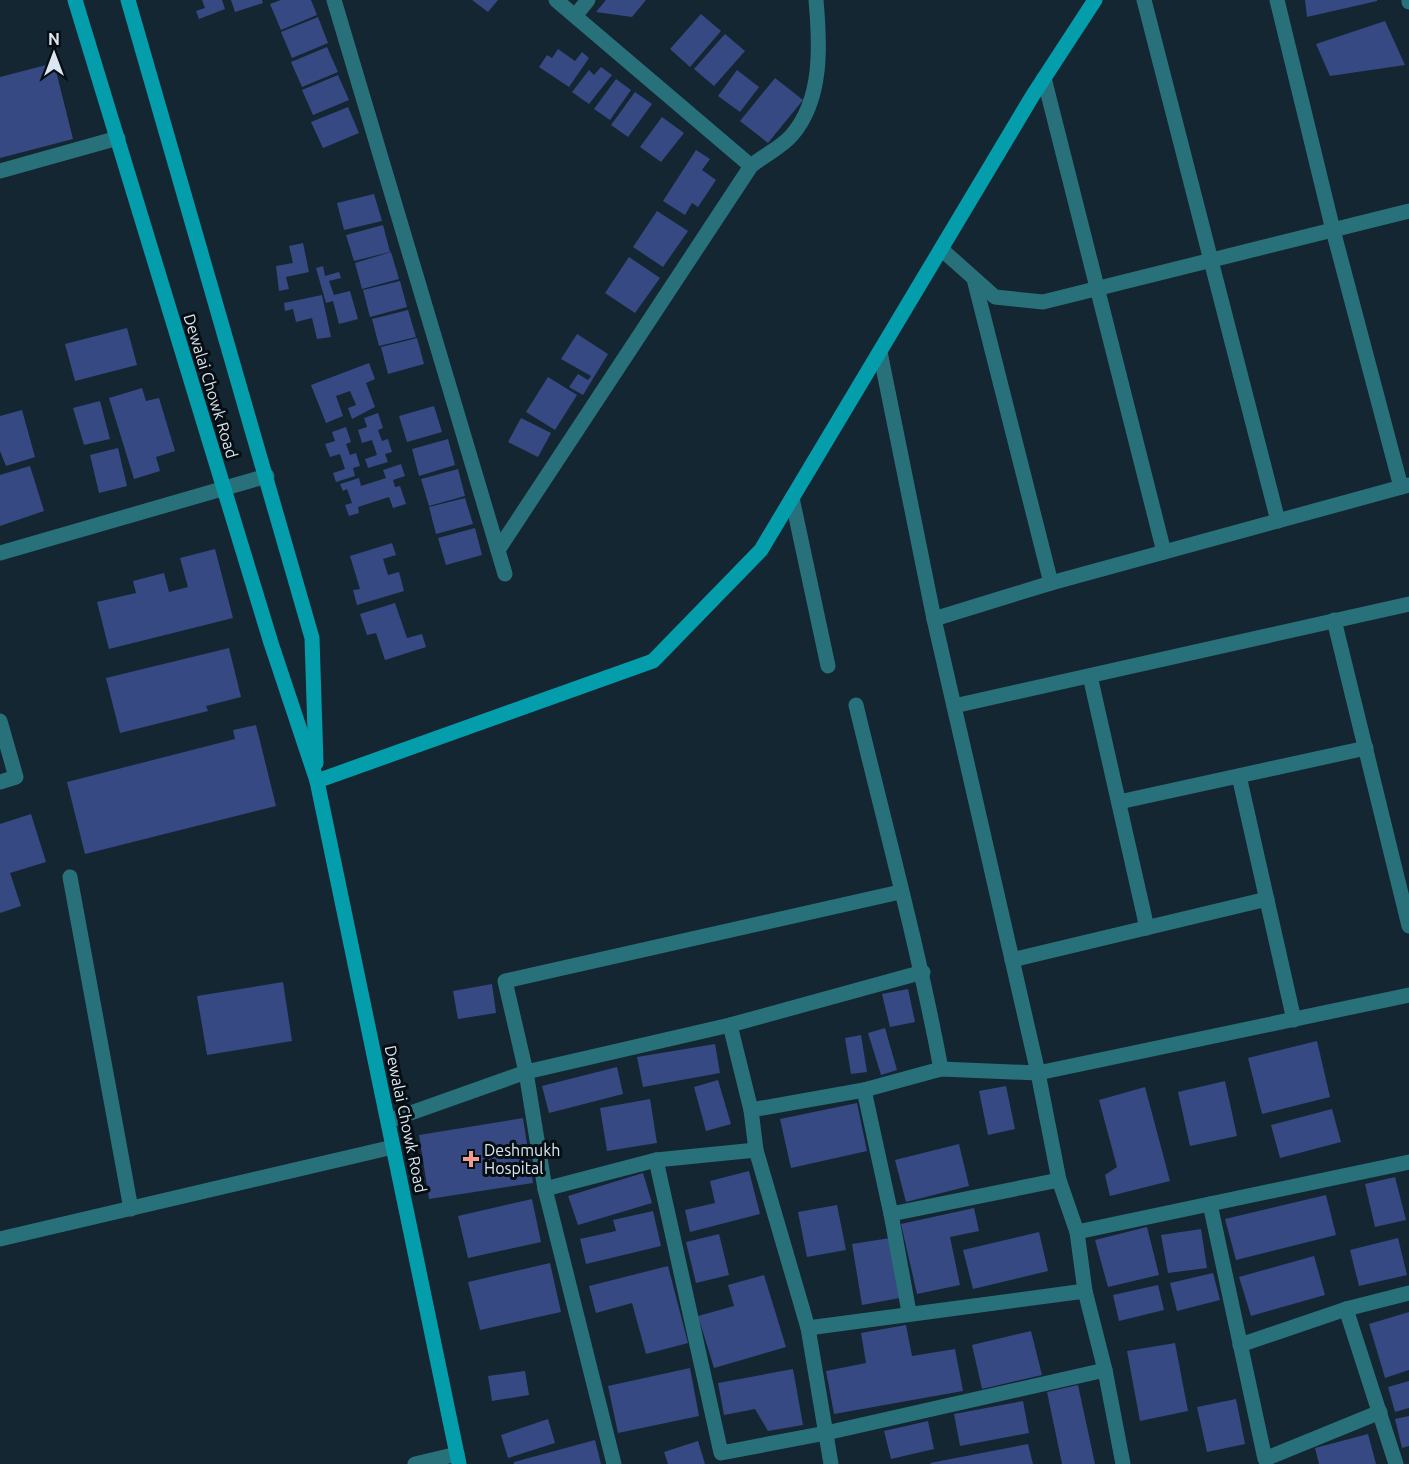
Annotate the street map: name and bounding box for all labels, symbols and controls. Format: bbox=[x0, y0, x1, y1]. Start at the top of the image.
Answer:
north arrow bbox=[24, 24, 84, 84]
text: N bbox=[48, 30, 60, 48]
street label: Dewalai Chowk Road bbox=[180, 312, 242, 460]
street label: Dewalai Chowk Road bbox=[382, 1044, 430, 1194]
place label: Deshmukh Hospital bbox=[484, 1141, 560, 1177]
marker: Deshmukh Hospital bbox=[462, 1150, 480, 1168]

